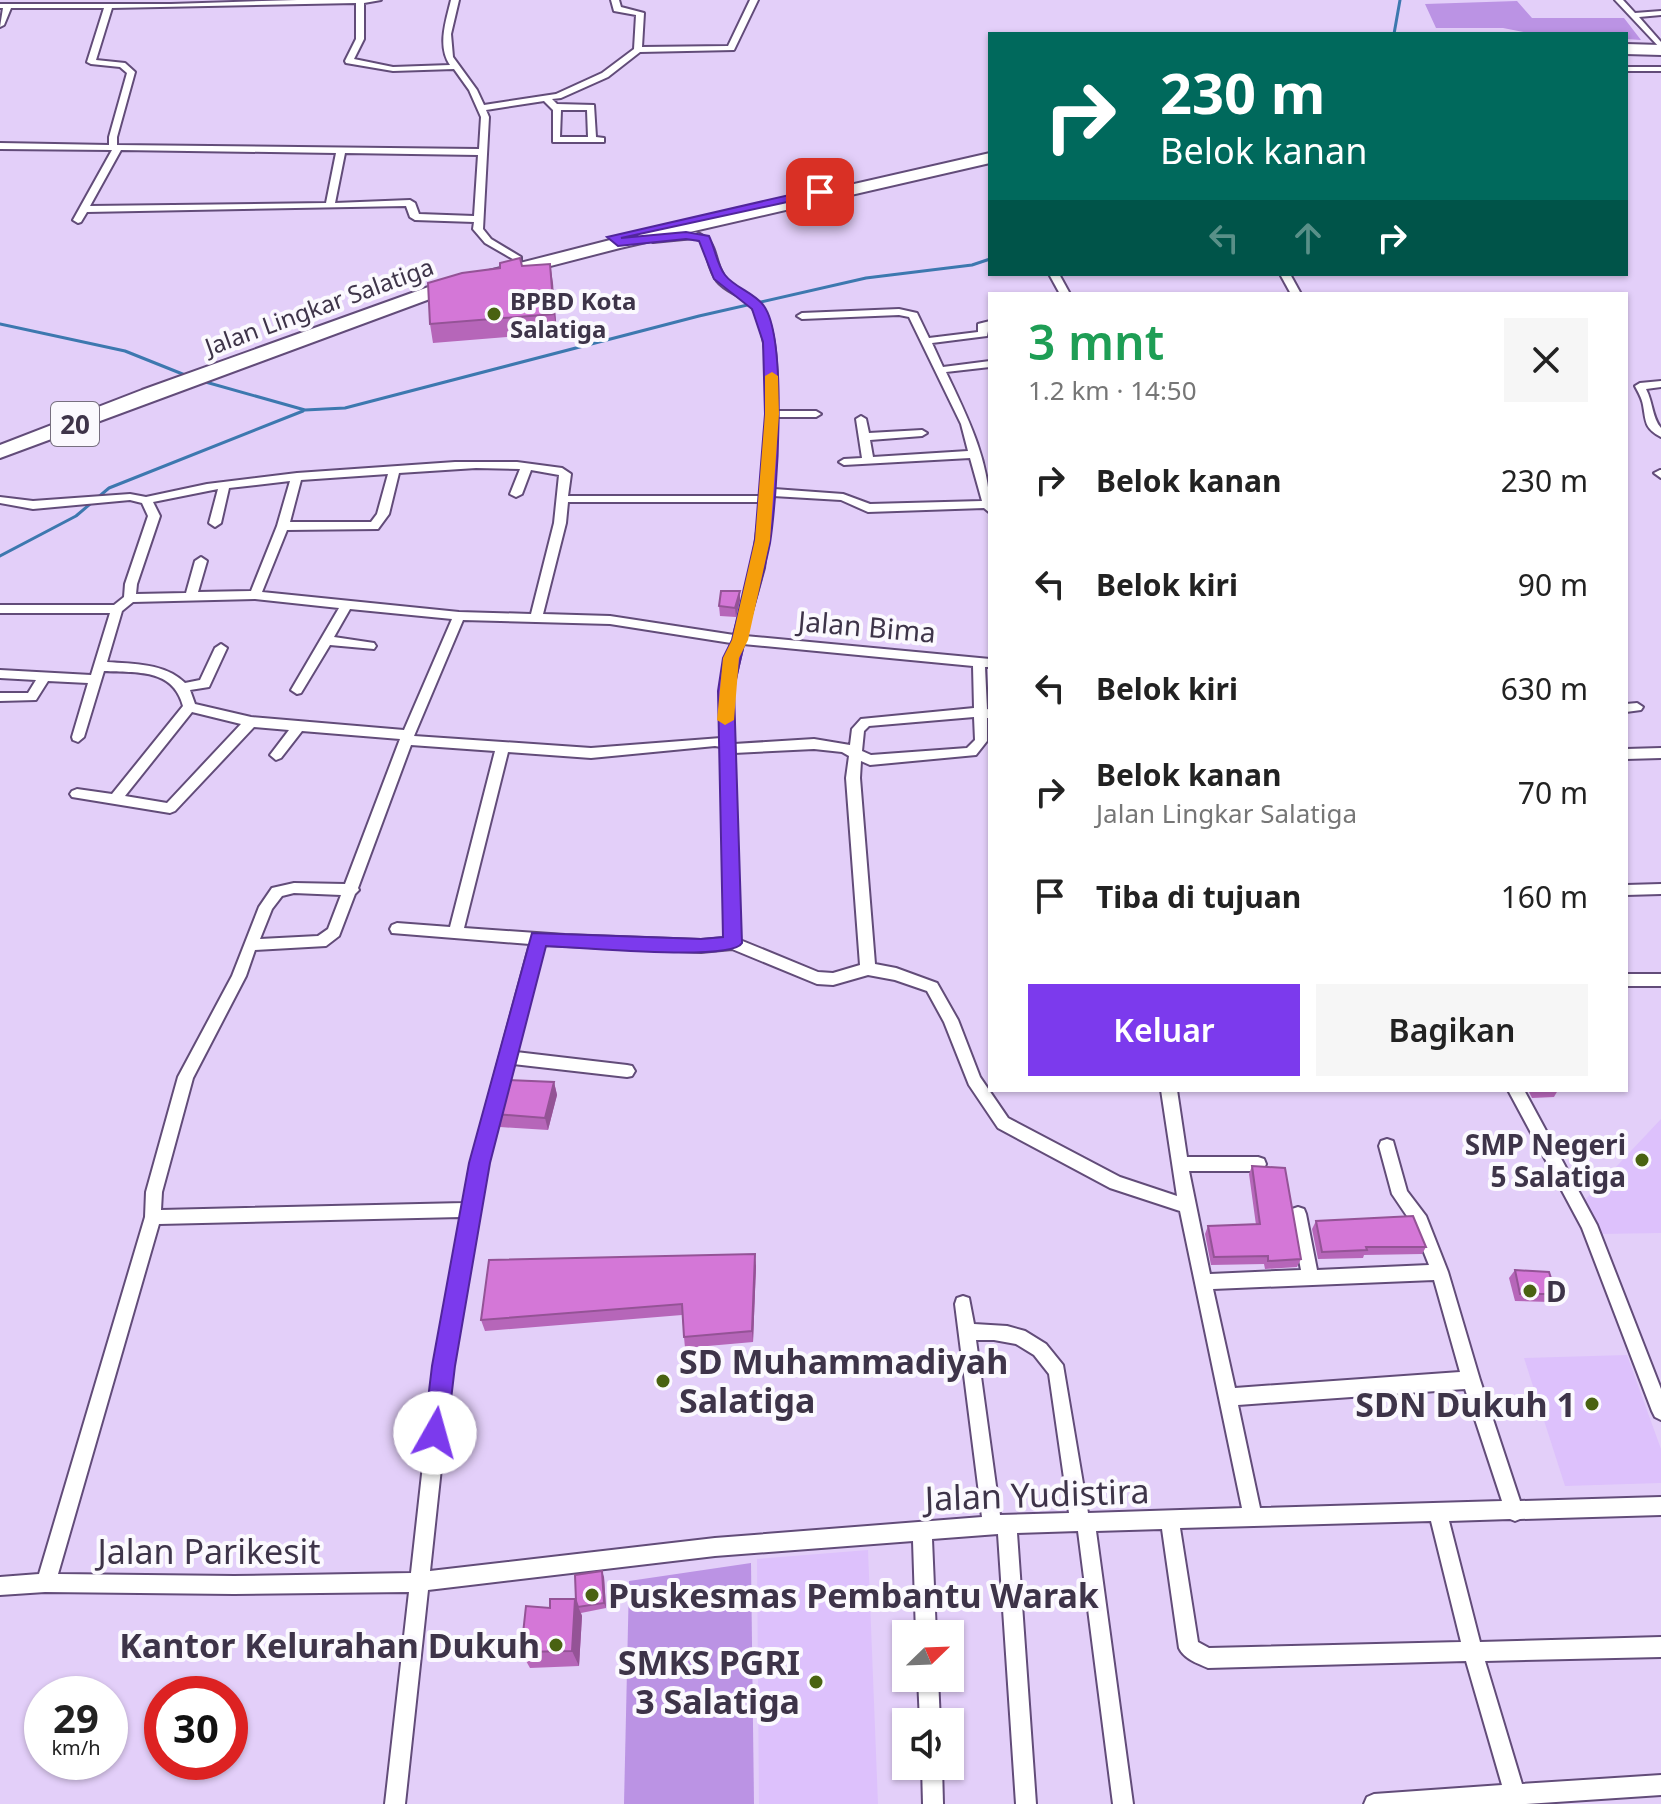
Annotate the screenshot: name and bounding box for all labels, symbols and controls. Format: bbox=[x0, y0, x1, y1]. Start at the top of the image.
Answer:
text: 230 m bbox=[1160, 54, 1325, 130]
icon: right bbox=[1028, 64, 1132, 168]
text: Belok kanan bbox=[1160, 126, 1367, 175]
pin bbox=[786, 158, 854, 226]
icon: arrive bbox=[798, 170, 842, 214]
icon: left bbox=[1202, 216, 1246, 260]
icon: ahead bbox=[1286, 216, 1330, 260]
icon: right bbox=[1370, 216, 1414, 260]
street label: Jalan Lingkar Salatiga bbox=[198, 249, 438, 363]
place label: BPBD Kota Salatiga bbox=[510, 284, 636, 345]
marker: BPBD Kota Salatiga bbox=[485, 305, 503, 323]
text: 3 mnt bbox=[1028, 309, 1164, 374]
button: close bbox=[1504, 318, 1588, 402]
text: 1.2 km · 14:50 bbox=[1028, 372, 1197, 408]
road number: 20 bbox=[51, 402, 99, 446]
icon: right bbox=[1028, 458, 1072, 502]
text: Belok kanan bbox=[1096, 460, 1282, 501]
text: 230 m bbox=[1501, 460, 1588, 501]
icon: left bbox=[1028, 562, 1072, 606]
text: Belok kiri bbox=[1096, 564, 1238, 605]
text: 90 m bbox=[1518, 564, 1588, 605]
street label: Jalan Bima bbox=[794, 601, 937, 651]
icon: left bbox=[1028, 666, 1072, 710]
text: Belok kiri bbox=[1096, 668, 1238, 709]
text: 630 m bbox=[1501, 668, 1588, 709]
text: Belok kanan bbox=[1096, 754, 1282, 795]
icon: right bbox=[1028, 770, 1072, 814]
text: 70 m bbox=[1518, 772, 1588, 813]
text: Jalan Lingkar Salatiga bbox=[1096, 795, 1357, 831]
icon: arrive bbox=[1028, 874, 1072, 918]
text: Tiba di tujuan bbox=[1096, 876, 1301, 917]
text: 160 m bbox=[1501, 876, 1588, 917]
button: Keluar bbox=[1028, 984, 1300, 1076]
button: Bagikan bbox=[1316, 984, 1588, 1076]
place label: SMP Negeri 5 Salatiga bbox=[1465, 1125, 1626, 1195]
marker: SMP Negeri 5 Salatiga bbox=[1633, 1151, 1651, 1169]
place label: D bbox=[1546, 1272, 1567, 1310]
marker: D bbox=[1521, 1282, 1539, 1300]
place label: SD Muhammadiyah Salatiga bbox=[679, 1338, 1008, 1423]
marker: SD Muhammadiyah Salatiga bbox=[654, 1372, 672, 1390]
place label: SDN Dukuh 1 bbox=[1355, 1381, 1576, 1427]
position arrow bbox=[393, 1391, 477, 1475]
marker: SDN Dukuh 1 bbox=[1583, 1395, 1601, 1413]
street label: Jalan Yudistira bbox=[921, 1467, 1150, 1521]
street label: Jalan Parikesit bbox=[94, 1528, 321, 1574]
place label: Puskesmas Pembantu Warak bbox=[608, 1572, 1100, 1618]
marker: Puskesmas Pembantu Warak bbox=[583, 1586, 601, 1604]
north arrow bbox=[892, 1620, 964, 1692]
map controls bbox=[892, 1620, 964, 1780]
place label: Kantor Kelurahan Dukuh bbox=[119, 1622, 540, 1668]
marker: Kantor Kelurahan Dukuh bbox=[547, 1636, 565, 1654]
place label: SMKS PGRI 3 Salatiga bbox=[618, 1639, 800, 1724]
marker: SMKS PGRI 3 Salatiga bbox=[807, 1673, 825, 1691]
speed limit sign: 30 bbox=[144, 1676, 248, 1780]
text: 29 bbox=[53, 1690, 99, 1745]
button: sound bbox=[892, 1708, 964, 1780]
text: km/h bbox=[51, 1734, 101, 1761]

